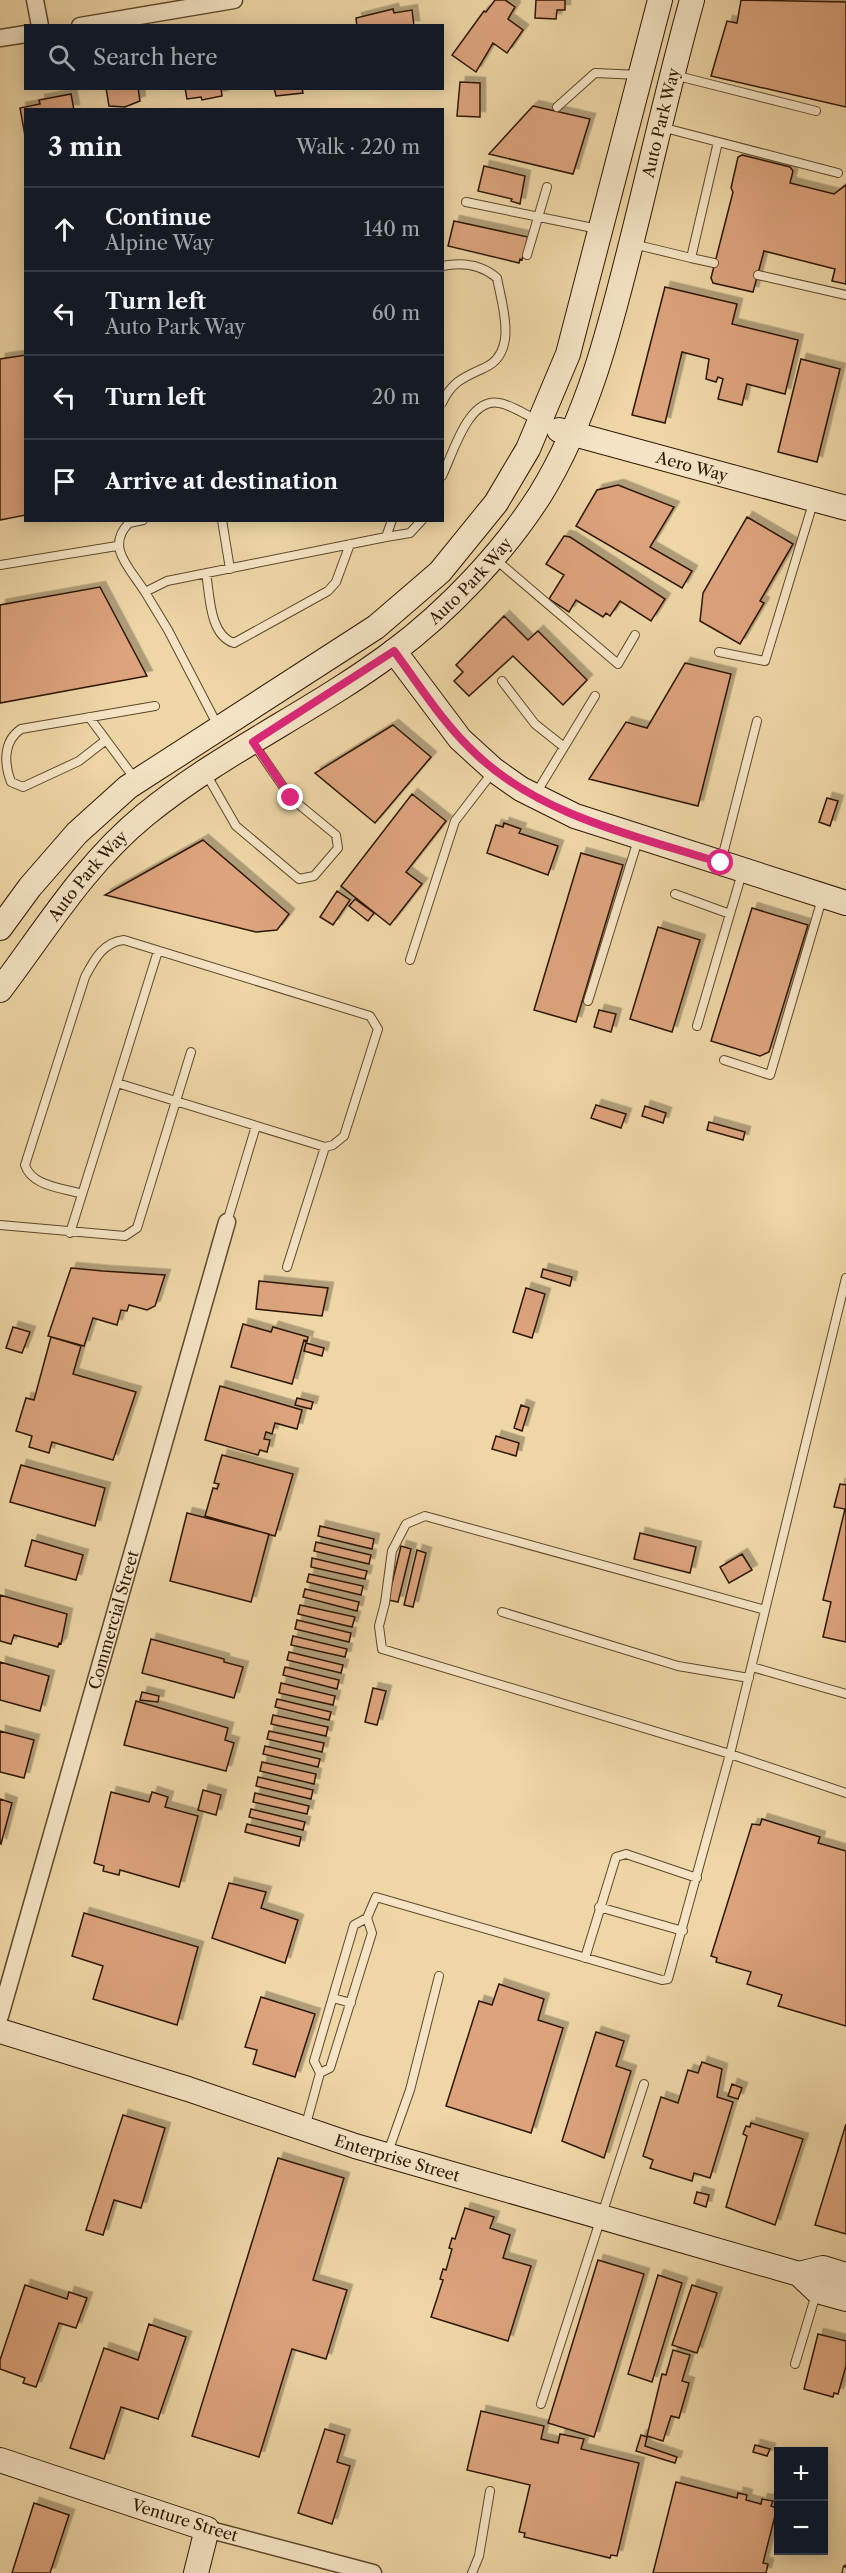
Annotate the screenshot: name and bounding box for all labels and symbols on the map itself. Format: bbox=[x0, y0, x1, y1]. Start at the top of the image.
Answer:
street label: Auto Park Way bbox=[637, 65, 684, 181]
street label: Aero Way bbox=[653, 447, 731, 486]
street label: Auto Park Way bbox=[423, 532, 517, 629]
route end bbox=[277, 784, 303, 810]
street label: Auto Park Way bbox=[43, 825, 132, 926]
route start bbox=[707, 849, 733, 875]
street label: Commercial Street bbox=[84, 1548, 143, 1692]
street label: Enterprise Street bbox=[332, 2130, 462, 2186]
street label: Venture Street bbox=[129, 2494, 241, 2546]

